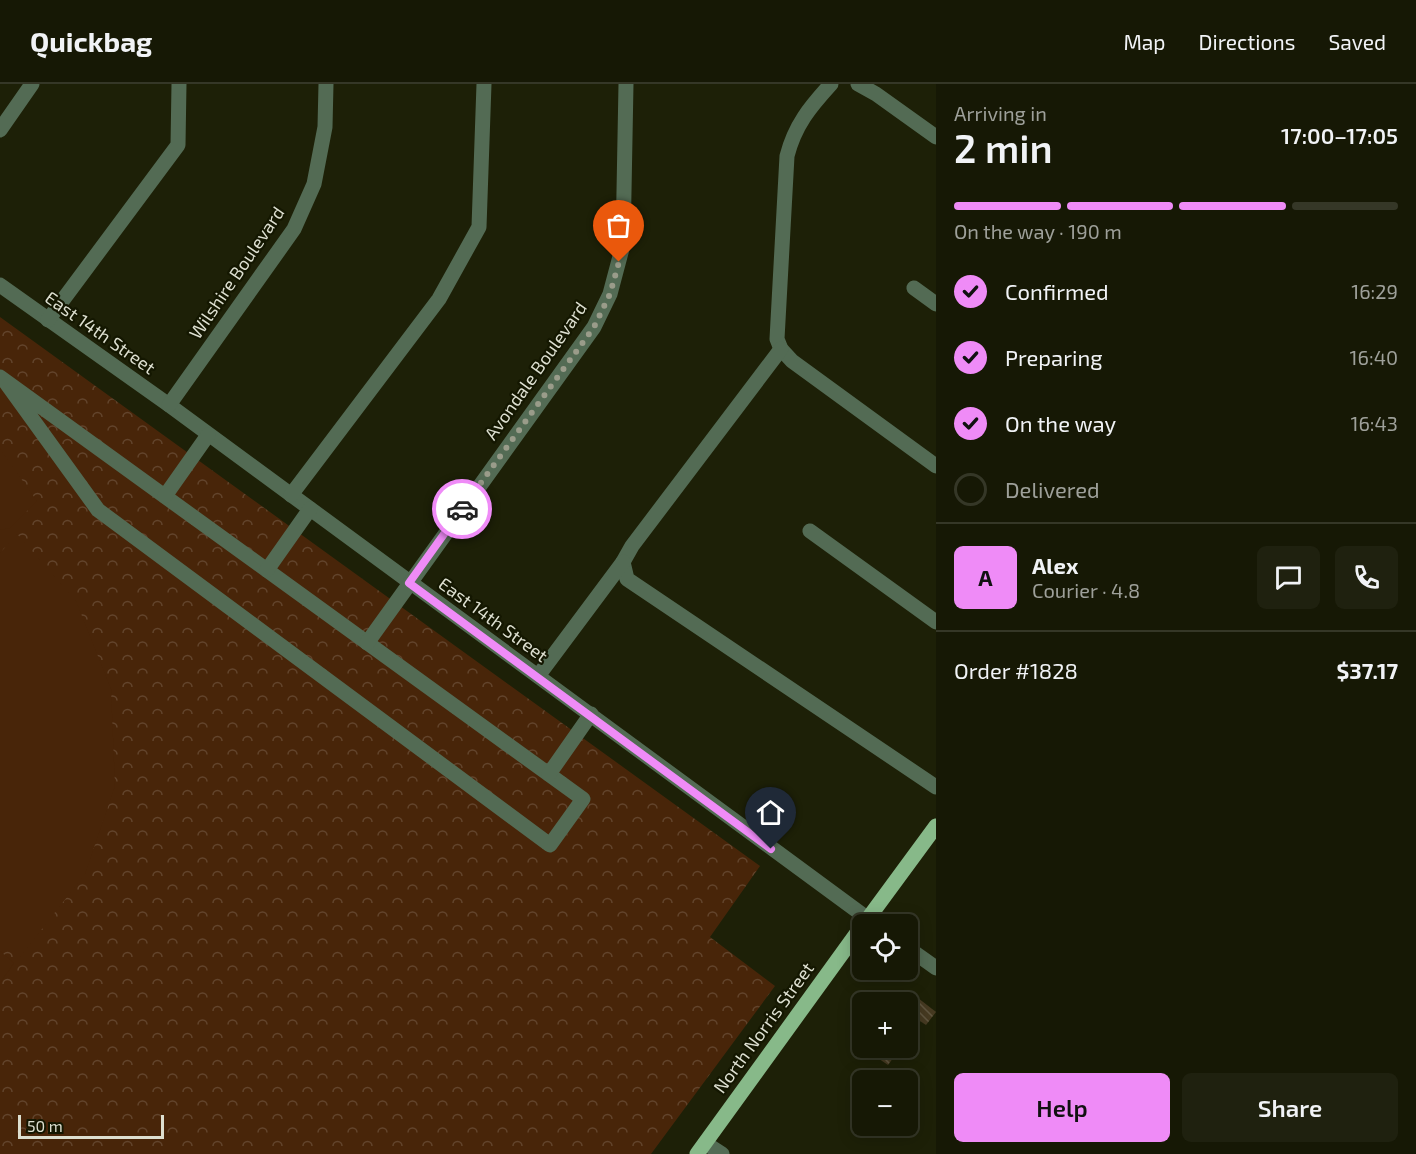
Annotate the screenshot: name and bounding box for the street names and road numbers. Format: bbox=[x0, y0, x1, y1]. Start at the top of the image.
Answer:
street label: Wilshire Boulevard bbox=[184, 202, 289, 343]
street label: East 14th Street bbox=[41, 286, 160, 378]
street label: Avondale Boulevard bbox=[479, 297, 591, 444]
street label: East 14th Street bbox=[435, 572, 553, 666]
street label: North Norris Street bbox=[708, 958, 818, 1097]

